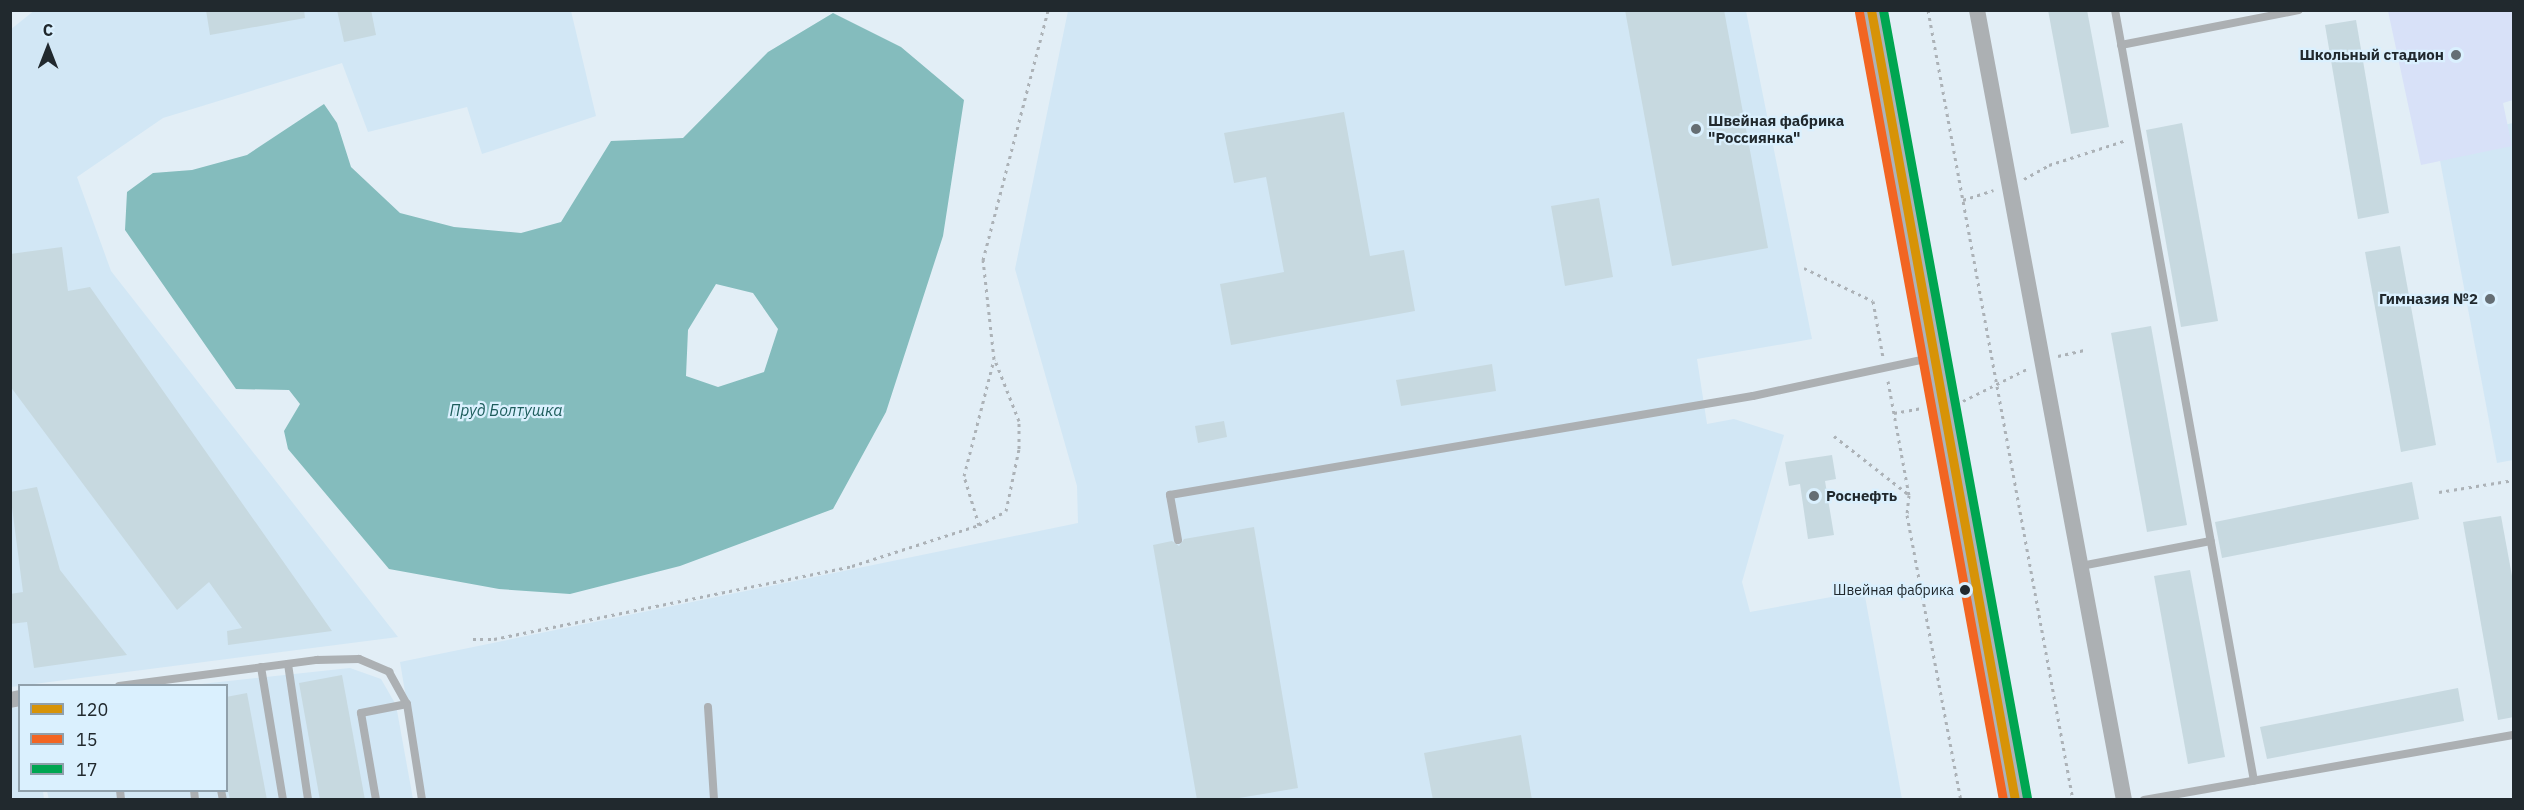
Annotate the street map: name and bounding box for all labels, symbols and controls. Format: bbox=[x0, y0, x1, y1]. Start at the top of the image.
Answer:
north arrow bbox=[18, 18, 78, 78]
text: С bbox=[43, 20, 53, 40]
place label: Школьный стадион bbox=[2299, 46, 2444, 64]
marker: Школьный стадион bbox=[2449, 48, 2463, 62]
place label: Швейная фабрика "Россиянка" bbox=[1708, 111, 1844, 146]
marker: Швейная фабрика "Россиянка" bbox=[1689, 122, 1703, 136]
place label: Гимназия №2 bbox=[2379, 290, 2478, 308]
marker: Гимназия №2 bbox=[2483, 292, 2497, 306]
water label: Пруд Болтушка bbox=[449, 400, 563, 420]
place label: Роснефть bbox=[1826, 487, 1897, 505]
marker: Роснефть bbox=[1807, 489, 1821, 503]
place label: Швейная фабрика bbox=[1833, 582, 1954, 598]
marker: Швейная фабрика bbox=[1959, 584, 1971, 596]
legend bbox=[18, 684, 228, 792]
text: 120 bbox=[76, 698, 108, 721]
text: 15 bbox=[76, 728, 98, 751]
text: 17 bbox=[76, 758, 98, 781]

